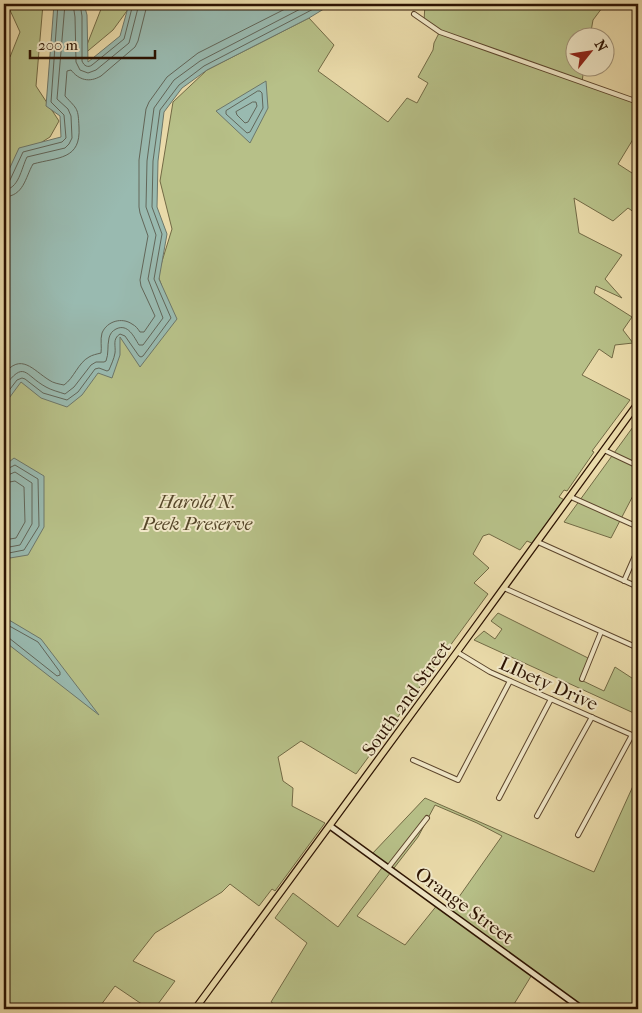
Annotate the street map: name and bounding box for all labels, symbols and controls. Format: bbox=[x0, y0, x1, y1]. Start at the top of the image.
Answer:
scale bar bbox=[30, 28, 155, 60]
north arrow bbox=[564, 28, 614, 78]
text: 200 m bbox=[38, 36, 78, 54]
text: N bbox=[591, 37, 611, 55]
park label: Harold N. Peek Preserve bbox=[141, 491, 253, 535]
street label: South 2nd Street bbox=[358, 637, 456, 760]
street label: LIbety Drive bbox=[496, 652, 601, 715]
street label: Orange Street bbox=[411, 863, 518, 949]

